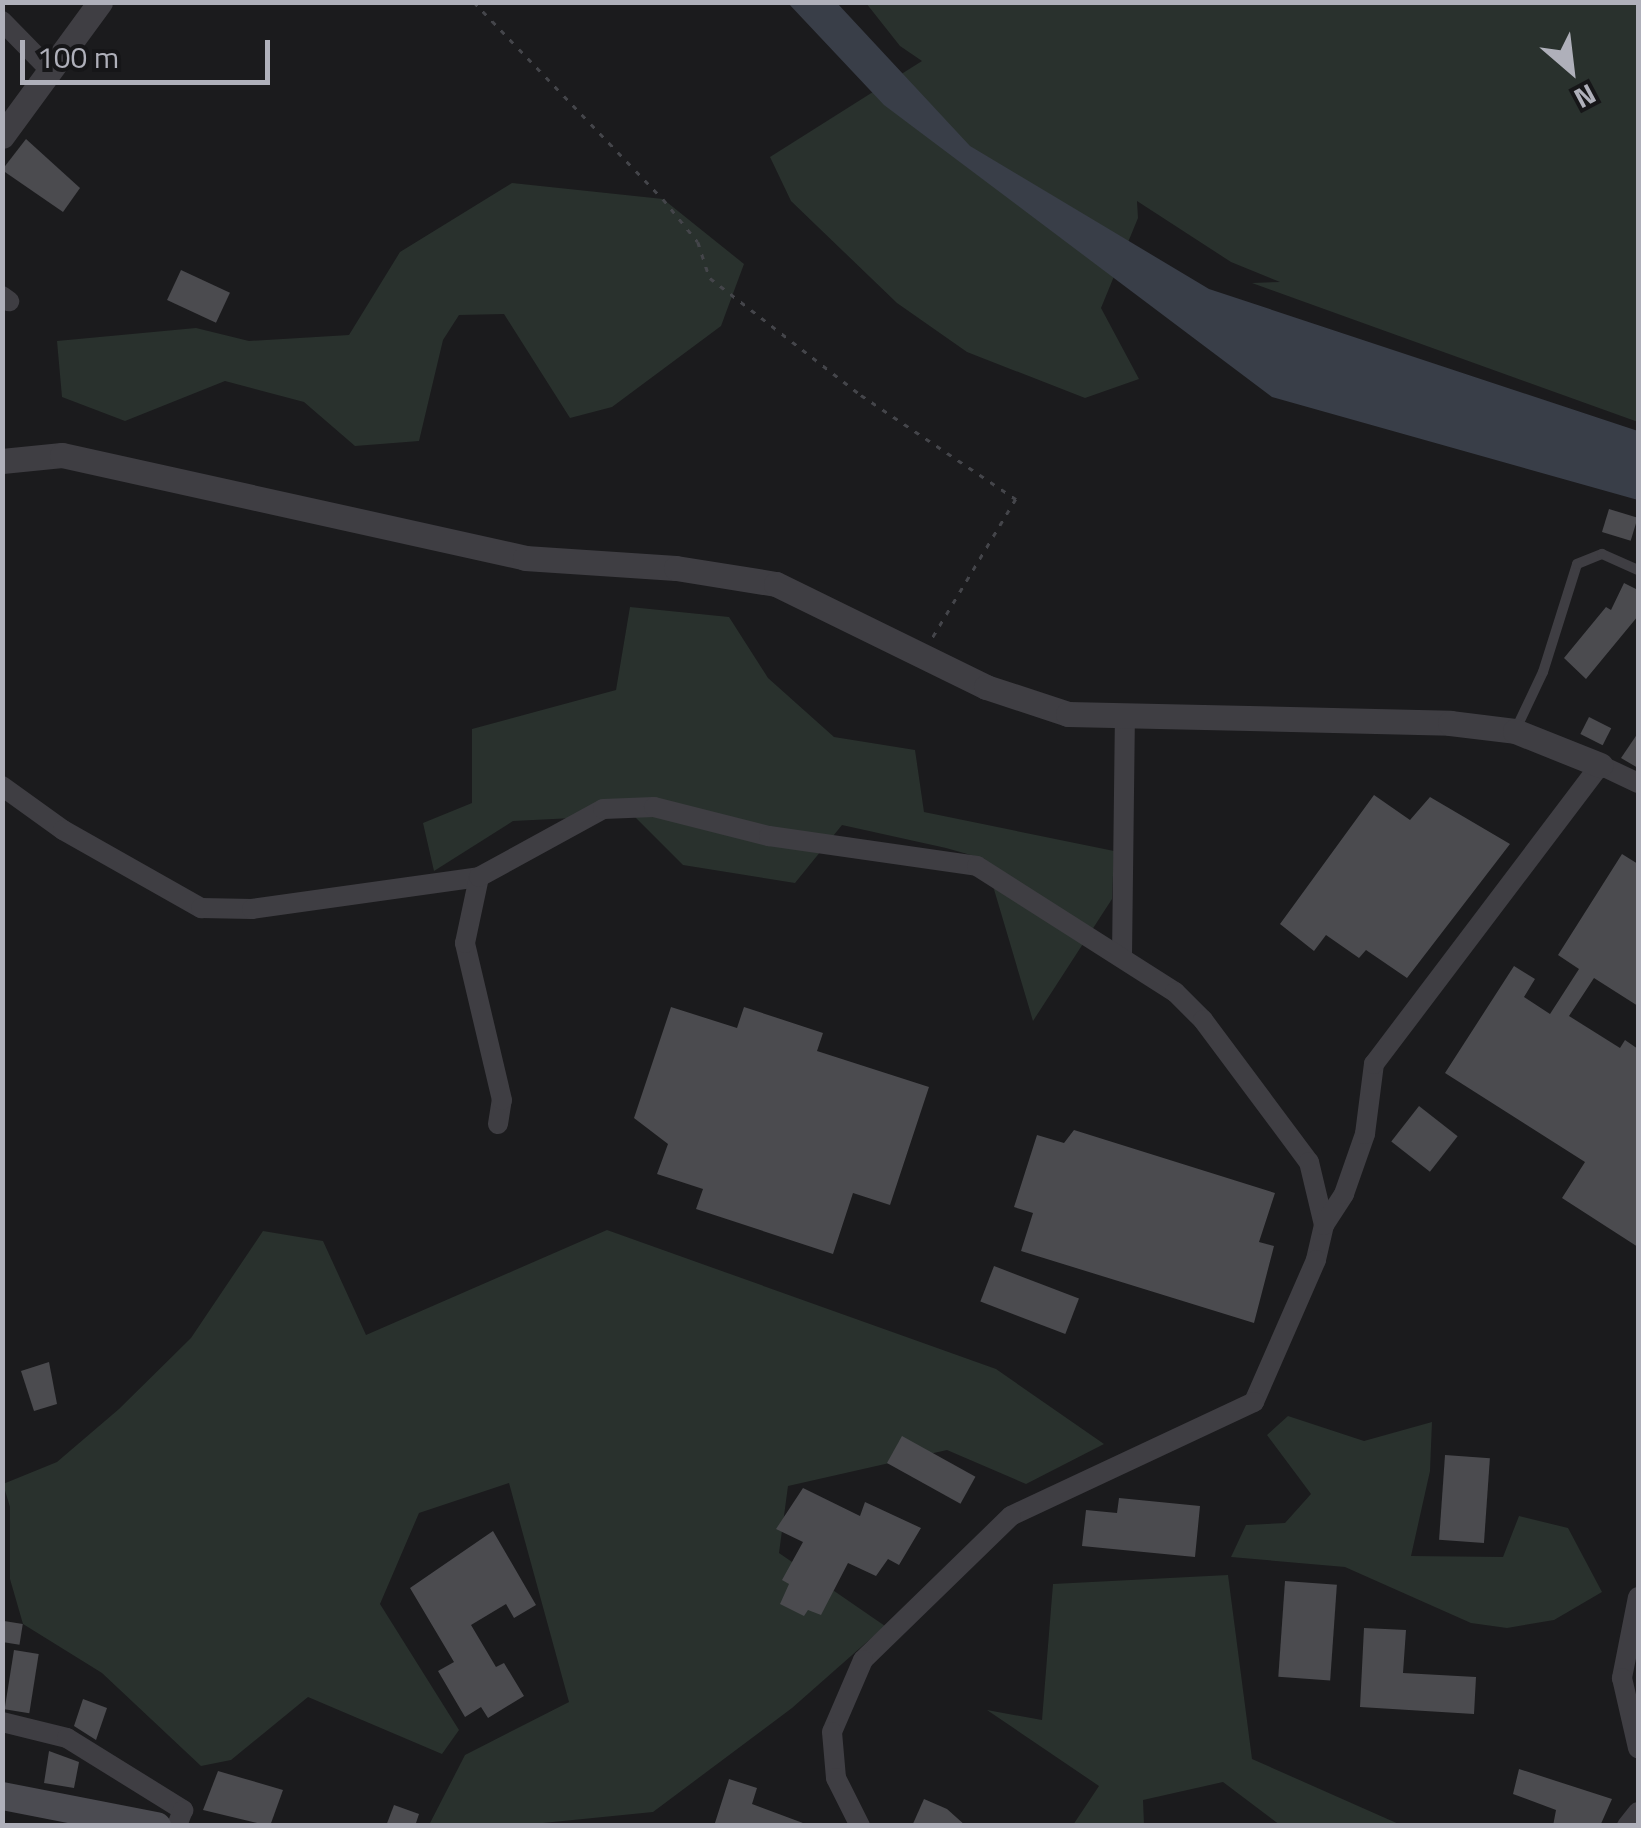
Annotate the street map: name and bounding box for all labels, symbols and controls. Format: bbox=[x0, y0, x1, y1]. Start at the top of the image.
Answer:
scale bar bbox=[25, 20, 275, 82]
north arrow bbox=[1521, 20, 1621, 120]
text: 100 m bbox=[37, 34, 119, 80]
text: N bbox=[1567, 73, 1604, 120]

